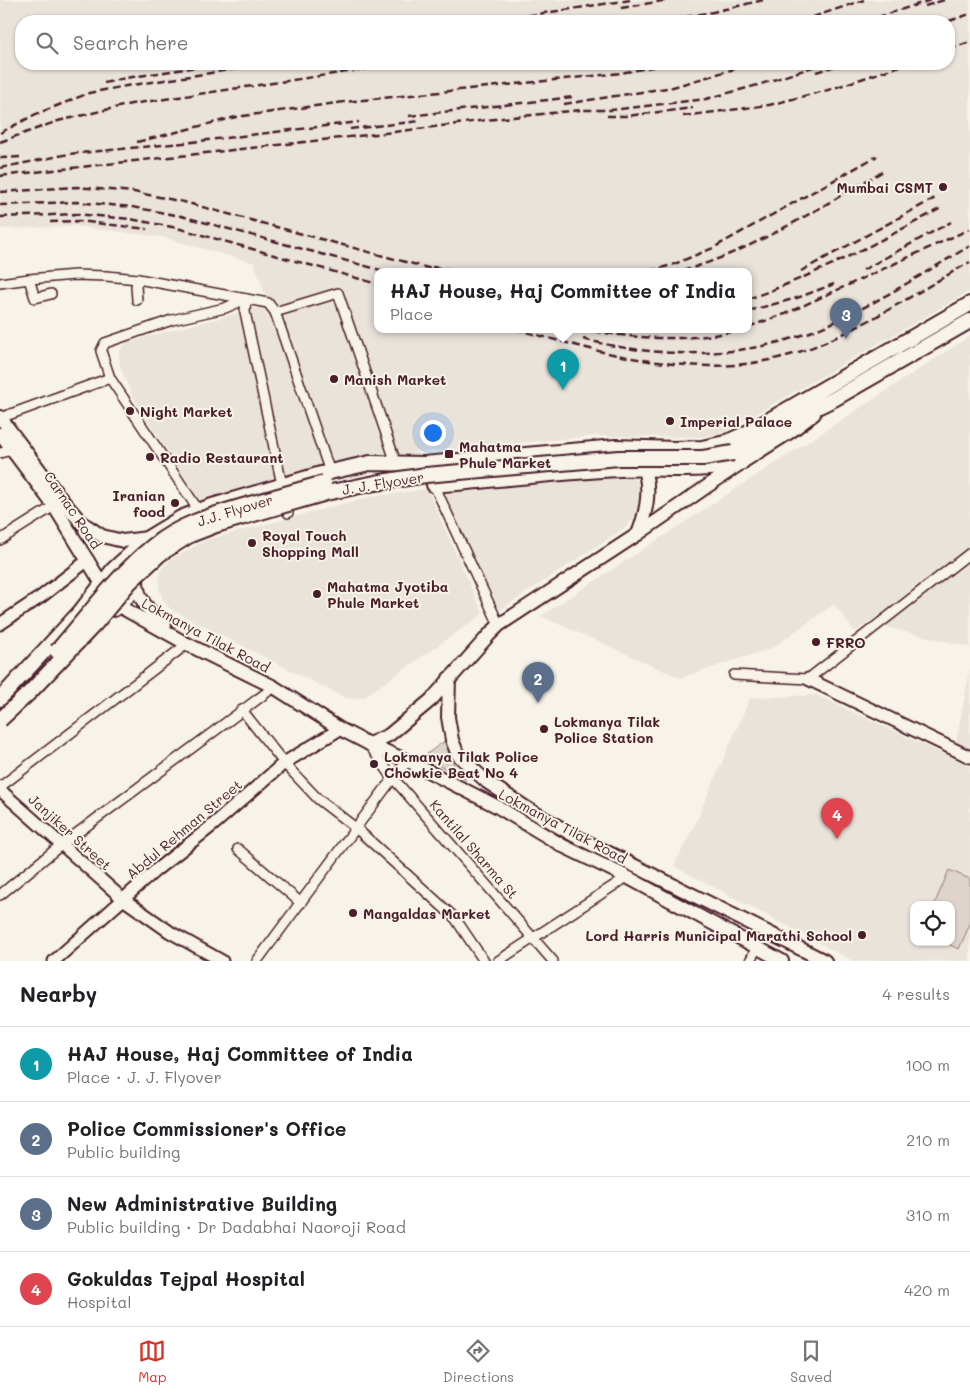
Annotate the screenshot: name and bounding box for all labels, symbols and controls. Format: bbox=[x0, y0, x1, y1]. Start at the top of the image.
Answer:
search box bbox=[15, 15, 955, 70]
icon: search bbox=[33, 29, 61, 57]
text: Search here bbox=[73, 30, 189, 55]
place label: Mumbai CSMT bbox=[837, 178, 933, 197]
marker: Mumbai CSMT bbox=[937, 181, 949, 193]
popup bbox=[374, 268, 752, 333]
text: HAJ House, Haj Committee of India bbox=[390, 278, 736, 303]
pin: 3 bbox=[830, 298, 862, 339]
text: Place bbox=[390, 303, 433, 324]
pin: 1 bbox=[547, 349, 579, 390]
place label: Manish Market bbox=[344, 370, 446, 389]
marker: Manish Market bbox=[328, 373, 340, 385]
place label: Night Market bbox=[140, 402, 232, 421]
marker: Night Market bbox=[124, 405, 136, 417]
place label: Imperial Palace bbox=[680, 412, 792, 431]
marker: Imperial Palace bbox=[664, 415, 676, 427]
your location bbox=[420, 420, 446, 446]
place label: Mahatma Phule Market bbox=[459, 437, 551, 472]
place label: Radio Restaurant bbox=[160, 448, 283, 467]
marker: Mahatma Phule Market bbox=[443, 448, 455, 460]
marker: Radio Restaurant bbox=[144, 451, 156, 463]
street label: Carnac Road bbox=[40, 467, 106, 553]
street label: J. J. Flyover bbox=[341, 467, 425, 499]
place label: Iranian food bbox=[113, 486, 165, 521]
street label: J.J. Flyover bbox=[195, 489, 275, 531]
marker: Iranian food bbox=[169, 497, 181, 509]
place label: Royal Touch Shopping Mall bbox=[262, 526, 359, 561]
marker: Royal Touch Shopping Mall bbox=[246, 537, 258, 549]
place label: Mahatma Jyotiba Phule Market bbox=[327, 577, 449, 612]
marker: Mahatma Jyotiba Phule Market bbox=[311, 588, 323, 600]
street label: Lokmanya Tilak Road bbox=[139, 593, 273, 677]
place label: FRRO bbox=[826, 633, 866, 652]
marker: FRRO bbox=[810, 636, 822, 648]
pin: 2 bbox=[522, 662, 554, 703]
place label: Lokmanya Tilak Police Station bbox=[554, 712, 660, 747]
marker: Lokmanya Tilak Police Station bbox=[538, 723, 550, 735]
place label: Lokmanya Tilak Police Chowkie Beat No 4 bbox=[384, 747, 538, 782]
marker: Lokmanya Tilak Police Chowkie Beat No 4 bbox=[368, 758, 380, 770]
street label: Abdul Rehman Street bbox=[122, 775, 246, 883]
street label: Lokmanya Tilak Road bbox=[496, 784, 630, 868]
street label: Janjiker Street bbox=[25, 790, 115, 874]
street label: Kantilal Sharma St bbox=[426, 795, 522, 903]
pin: 4 bbox=[821, 798, 853, 839]
map controls bbox=[910, 901, 955, 946]
button: locate bbox=[910, 901, 955, 946]
place label: Mangaldas Market bbox=[363, 904, 491, 923]
marker: Mangaldas Market bbox=[347, 907, 359, 919]
place label: Lord Harris Municipal Marathi School bbox=[585, 926, 852, 945]
marker: Lord Harris Municipal Marathi School bbox=[856, 929, 868, 941]
text: Nearby bbox=[20, 980, 97, 1007]
text: 4 results bbox=[882, 983, 950, 1004]
text: HAJ House, Haj Committee of India bbox=[67, 1041, 413, 1066]
text: 1 bbox=[32, 1054, 40, 1075]
text: 100 m bbox=[905, 1054, 950, 1075]
text: Place · J. J. Flyover bbox=[67, 1066, 222, 1087]
text: Police Commissioner's Office bbox=[67, 1116, 346, 1141]
text: 2 bbox=[32, 1129, 40, 1150]
text: 210 m bbox=[906, 1129, 950, 1150]
text: Public building bbox=[67, 1141, 180, 1162]
text: New Administrative Building bbox=[67, 1191, 337, 1216]
text: 3 bbox=[31, 1204, 41, 1225]
text: 310 m bbox=[906, 1204, 950, 1225]
text: Public building · Dr Dadabhai Naoroji Road bbox=[67, 1216, 406, 1237]
text: Gokuldas Tejpal Hospital bbox=[67, 1266, 305, 1291]
text: 4 bbox=[31, 1279, 41, 1300]
text: 420 m bbox=[904, 1279, 950, 1300]
text: Hospital bbox=[67, 1291, 131, 1312]
tab: Map bbox=[138, 1337, 167, 1386]
tab: Directions bbox=[443, 1337, 514, 1386]
tab: Saved bbox=[790, 1337, 832, 1386]

